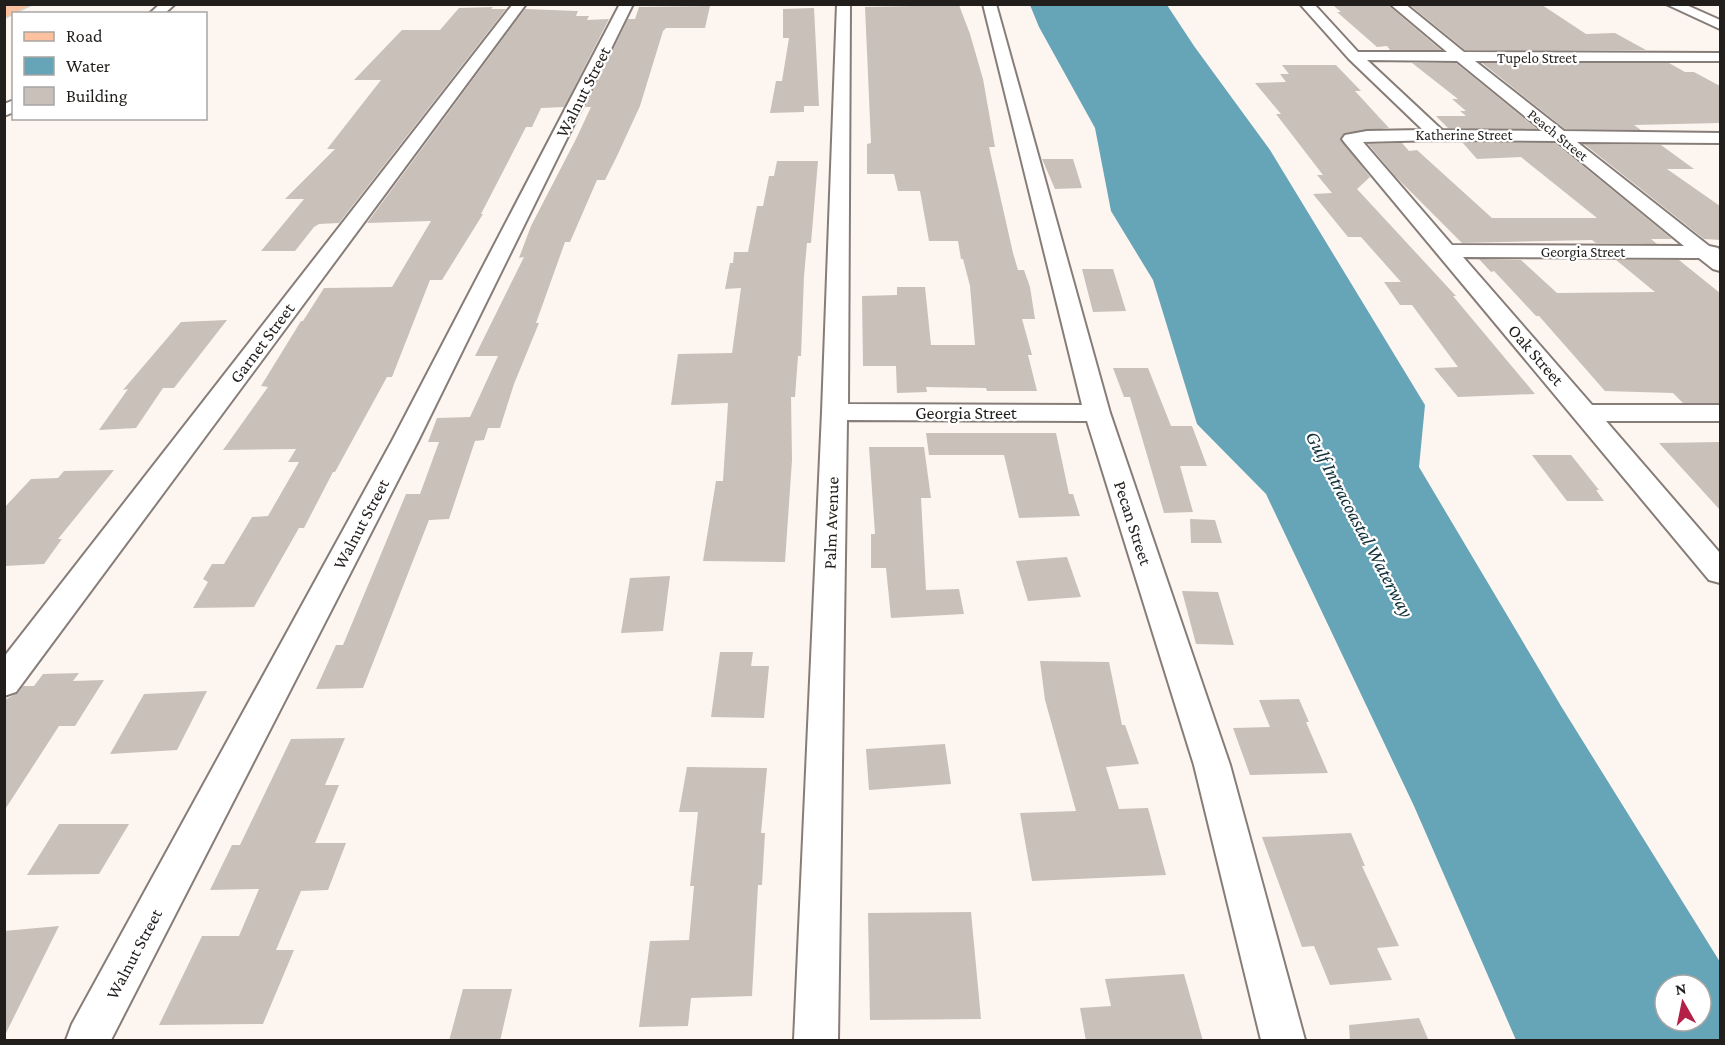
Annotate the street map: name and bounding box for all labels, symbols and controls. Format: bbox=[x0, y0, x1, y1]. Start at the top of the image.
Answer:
legend bbox=[12, 12, 207, 120]
text: Road bbox=[66, 26, 103, 46]
street label: Walnut Street bbox=[552, 42, 615, 141]
street label: Tupelo Street bbox=[1497, 50, 1578, 67]
text: Water bbox=[66, 56, 111, 76]
text: Building bbox=[66, 86, 128, 106]
street label: Peach Street bbox=[1525, 106, 1592, 165]
street label: Katherine Street bbox=[1416, 127, 1513, 143]
street label: Georgia Street bbox=[1541, 244, 1626, 261]
street label: Garnet Street bbox=[225, 298, 299, 387]
street label: Oak Street bbox=[1504, 320, 1569, 390]
street label: Georgia Street bbox=[915, 403, 1018, 423]
water label: Gulf Intracoastal Waterway bbox=[1301, 427, 1418, 621]
street label: Walnut Street bbox=[329, 474, 394, 573]
street label: Palm Avenue bbox=[819, 476, 843, 570]
street label: Pecan Street bbox=[1110, 478, 1156, 569]
street label: Walnut Street bbox=[102, 904, 167, 1003]
north arrow bbox=[1653, 973, 1713, 1033]
text: N bbox=[1674, 979, 1688, 998]

